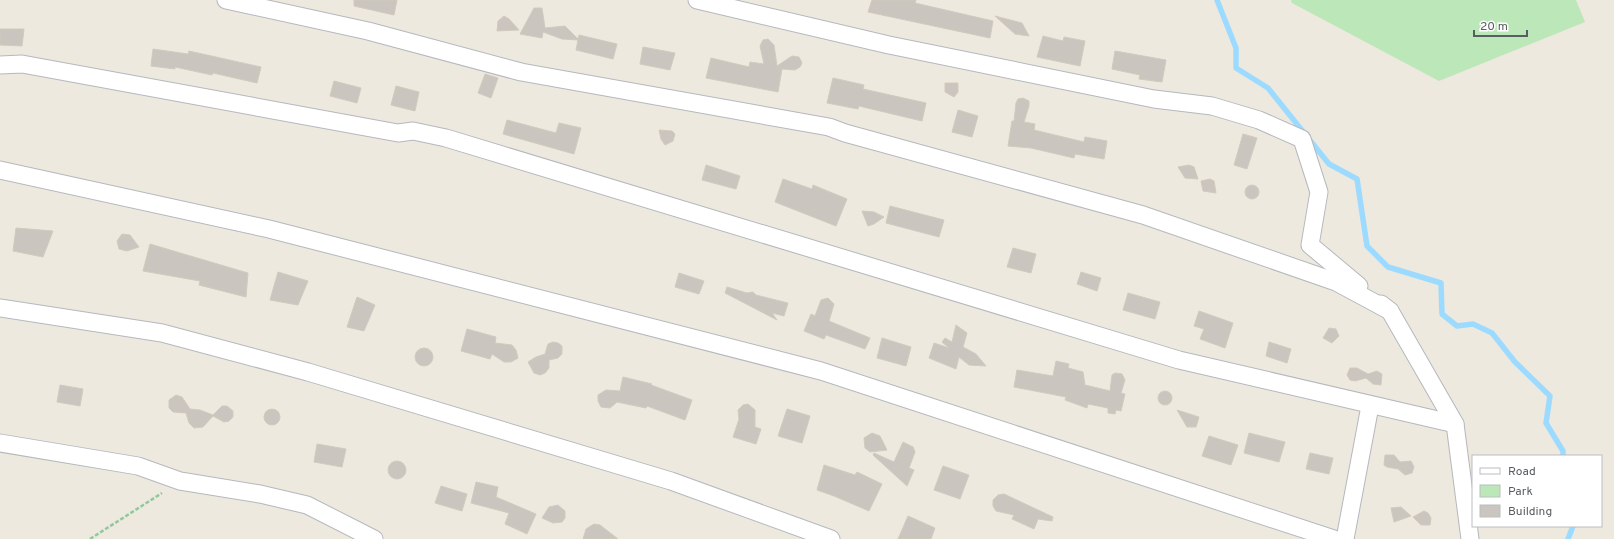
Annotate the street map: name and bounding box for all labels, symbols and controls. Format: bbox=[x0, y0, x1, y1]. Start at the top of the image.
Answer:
scale bar bbox=[1474, 12, 1527, 38]
text: 20 m bbox=[1480, 19, 1508, 35]
legend bbox=[1472, 455, 1602, 527]
text: Road bbox=[1508, 464, 1536, 480]
text: Park bbox=[1508, 484, 1533, 500]
text: Building bbox=[1508, 504, 1552, 520]

